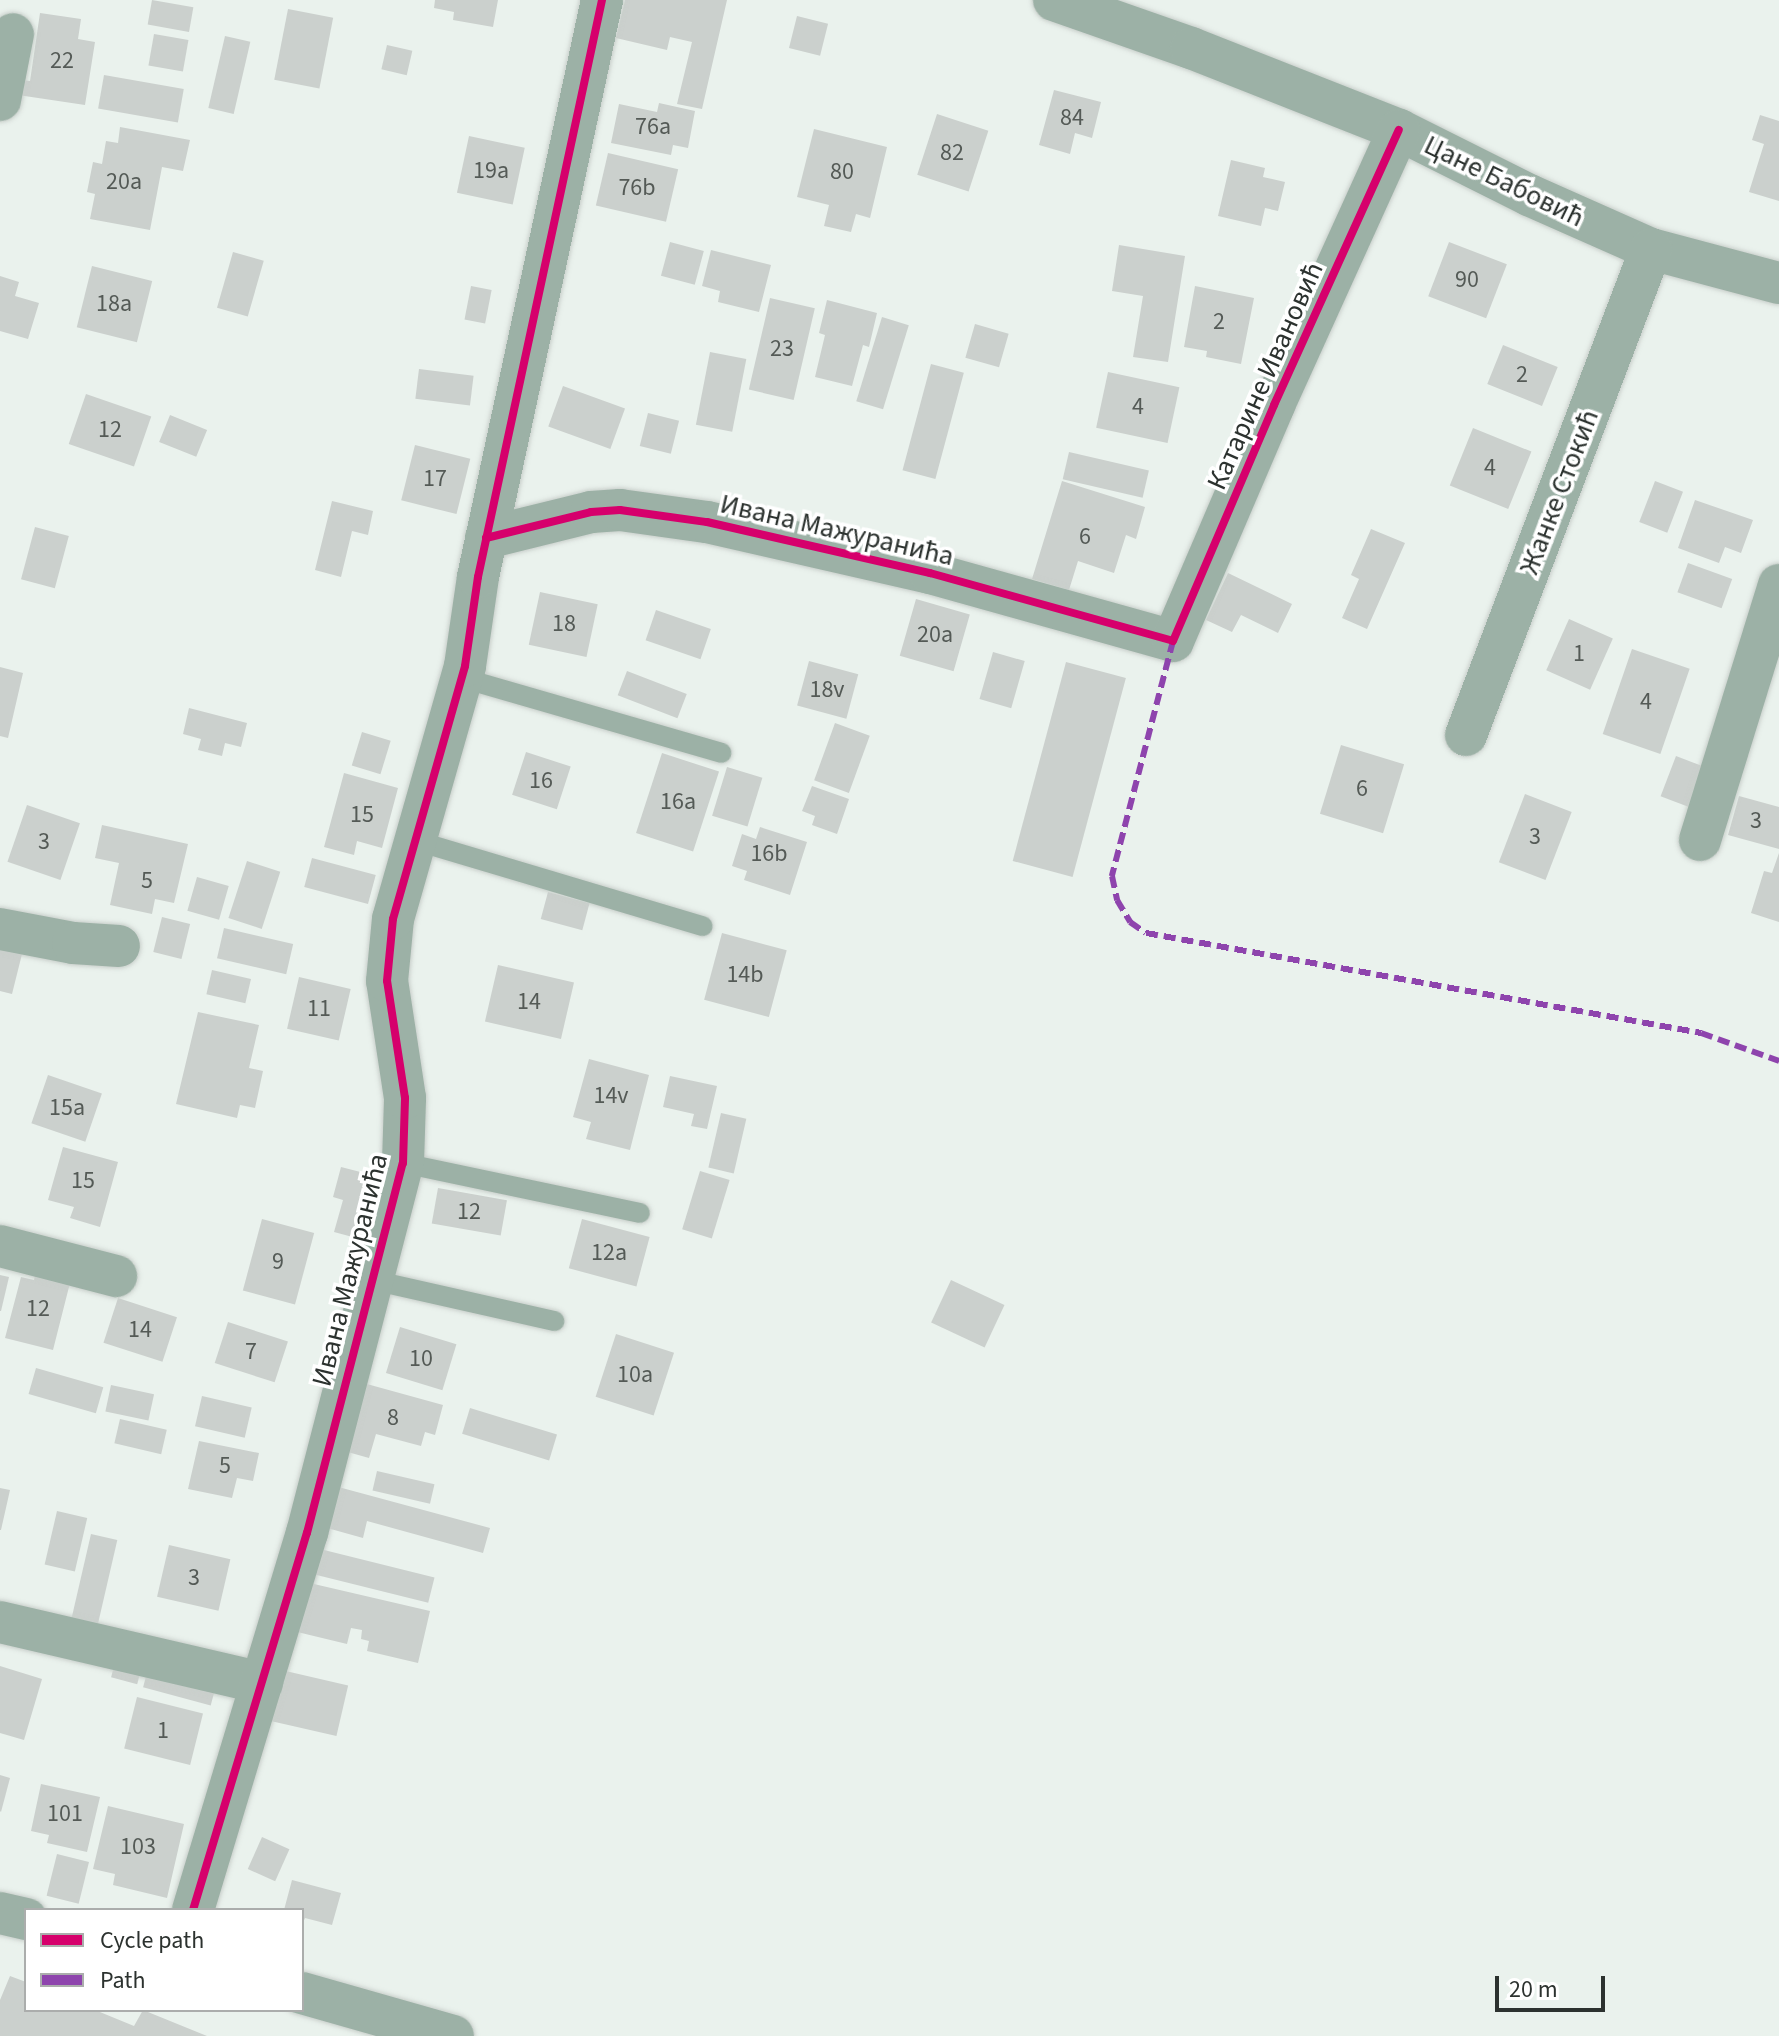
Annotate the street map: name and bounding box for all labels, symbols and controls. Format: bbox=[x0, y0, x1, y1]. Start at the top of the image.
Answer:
house number: 22 bbox=[50, 47, 74, 75]
house number: 84 bbox=[1060, 104, 1084, 132]
house number: 76a bbox=[635, 113, 671, 141]
street label: Цане Бабовић bbox=[1419, 128, 1589, 234]
house number: 82 bbox=[940, 139, 964, 167]
house number: 19a bbox=[473, 157, 509, 185]
house number: 80 bbox=[830, 158, 854, 186]
house number: 20a bbox=[106, 168, 142, 196]
house number: 76b bbox=[618, 174, 656, 202]
street label: Катарине Ивановић bbox=[1200, 257, 1330, 495]
house number: 90 bbox=[1455, 266, 1479, 294]
house number: 18a bbox=[96, 290, 132, 318]
house number: 2 bbox=[1213, 308, 1225, 336]
house number: 23 bbox=[770, 335, 794, 363]
house number: 2 bbox=[1516, 361, 1528, 389]
house number: 4 bbox=[1132, 393, 1144, 421]
street label: Жанке Стокић bbox=[1512, 405, 1606, 579]
house number: 12 bbox=[98, 416, 122, 444]
house number: 4 bbox=[1484, 454, 1496, 482]
house number: 17 bbox=[423, 465, 447, 493]
street label: Ивана Мажуранића bbox=[717, 487, 957, 573]
house number: 6 bbox=[1079, 523, 1091, 551]
house number: 18 bbox=[552, 610, 576, 638]
house number: 20a bbox=[917, 621, 953, 649]
house number: 1 bbox=[1573, 640, 1585, 668]
house number: 18v bbox=[809, 676, 845, 704]
house number: 4 bbox=[1640, 688, 1652, 716]
house number: 16 bbox=[529, 767, 553, 795]
house number: 6 bbox=[1356, 775, 1368, 803]
house number: 16a bbox=[660, 788, 696, 816]
house number: 15 bbox=[350, 801, 374, 829]
house number: 3 bbox=[1750, 807, 1762, 835]
house number: 3 bbox=[1529, 823, 1541, 851]
house number: 3 bbox=[38, 828, 50, 856]
house number: 16b bbox=[750, 840, 788, 868]
house number: 5 bbox=[141, 867, 153, 895]
house number: 14b bbox=[726, 961, 764, 989]
house number: 14 bbox=[517, 988, 541, 1016]
house number: 11 bbox=[307, 995, 331, 1023]
house number: 14v bbox=[593, 1082, 629, 1110]
house number: 15a bbox=[49, 1094, 85, 1122]
street label: Ивана Мажуранића bbox=[305, 1150, 395, 1390]
house number: 15 bbox=[71, 1167, 95, 1195]
house number: 12 bbox=[457, 1198, 481, 1226]
house number: 12a bbox=[591, 1239, 627, 1267]
house number: 9 bbox=[272, 1248, 284, 1276]
house number: 12 bbox=[26, 1295, 50, 1323]
house number: 14 bbox=[128, 1316, 152, 1344]
house number: 7 bbox=[245, 1338, 257, 1366]
house number: 10 bbox=[409, 1345, 433, 1373]
house number: 10a bbox=[617, 1361, 653, 1389]
house number: 8 bbox=[387, 1404, 399, 1432]
house number: 5 bbox=[219, 1452, 231, 1480]
house number: 3 bbox=[188, 1564, 200, 1592]
house number: 1 bbox=[157, 1717, 169, 1745]
house number: 101 bbox=[47, 1800, 83, 1828]
house number: 103 bbox=[120, 1833, 156, 1861]
legend bbox=[24, 1908, 304, 2012]
text: Cycle path bbox=[100, 1923, 204, 1958]
scale bar bbox=[1499, 1960, 1609, 2010]
text: Path bbox=[100, 1963, 146, 1998]
text: 20 m bbox=[1509, 1972, 1558, 2007]

